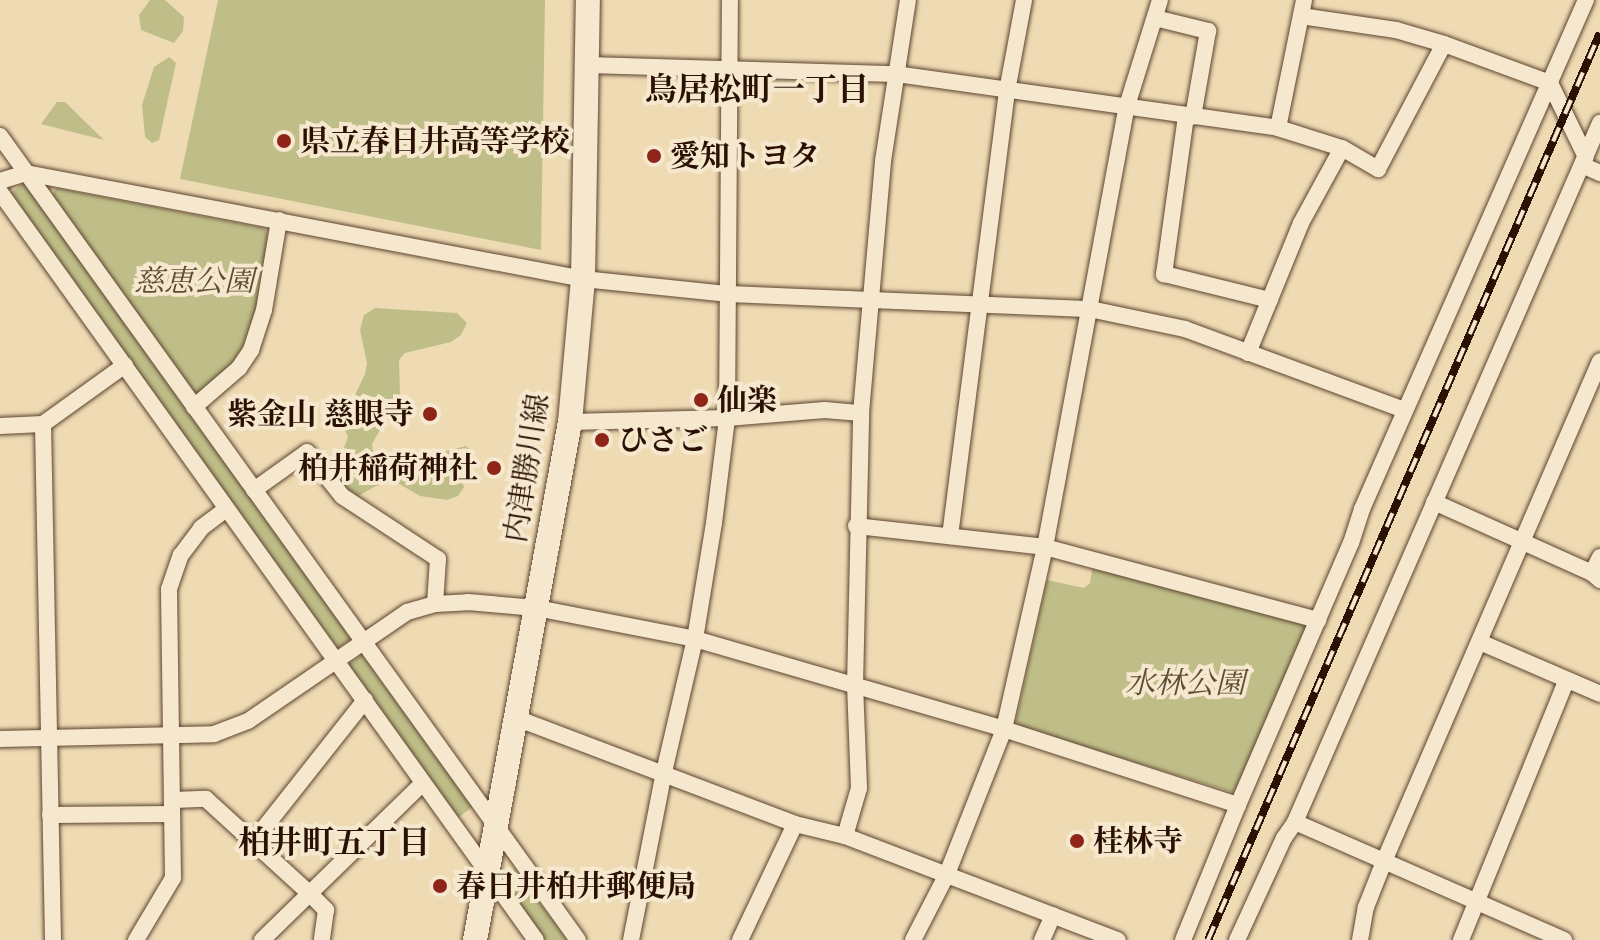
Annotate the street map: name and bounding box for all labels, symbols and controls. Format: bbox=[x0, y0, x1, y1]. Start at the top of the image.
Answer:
district label: 鳥居松町一丁目 bbox=[645, 70, 869, 108]
place label: 県立春日井高等学校 bbox=[300, 123, 570, 159]
marker: 県立春日井高等学校 bbox=[275, 132, 293, 150]
place label: 愛知トヨタ bbox=[670, 138, 820, 174]
marker: 愛知トヨタ bbox=[645, 147, 663, 165]
park label: 慈恵公園 bbox=[134, 263, 254, 299]
place label: 仙楽 bbox=[717, 382, 777, 418]
street label: 内津勝川線 bbox=[497, 391, 557, 545]
marker: 仙楽 bbox=[692, 391, 710, 409]
place label: 紫金山 慈眼寺 bbox=[227, 396, 414, 432]
marker: 紫金山 慈眼寺 bbox=[421, 405, 439, 423]
place label: ひさご bbox=[618, 422, 708, 458]
marker: ひさご bbox=[593, 431, 611, 449]
place label: 柏井稲荷神社 bbox=[298, 450, 478, 486]
marker: 柏井稲荷神社 bbox=[485, 459, 503, 477]
park label: 水林公園 bbox=[1125, 665, 1245, 701]
district label: 柏井町五丁目 bbox=[238, 823, 430, 861]
place label: 桂林寺 bbox=[1093, 823, 1183, 859]
marker: 桂林寺 bbox=[1068, 832, 1086, 850]
place label: 春日井柏井郵便局 bbox=[456, 868, 696, 904]
marker: 春日井柏井郵便局 bbox=[431, 877, 449, 895]

